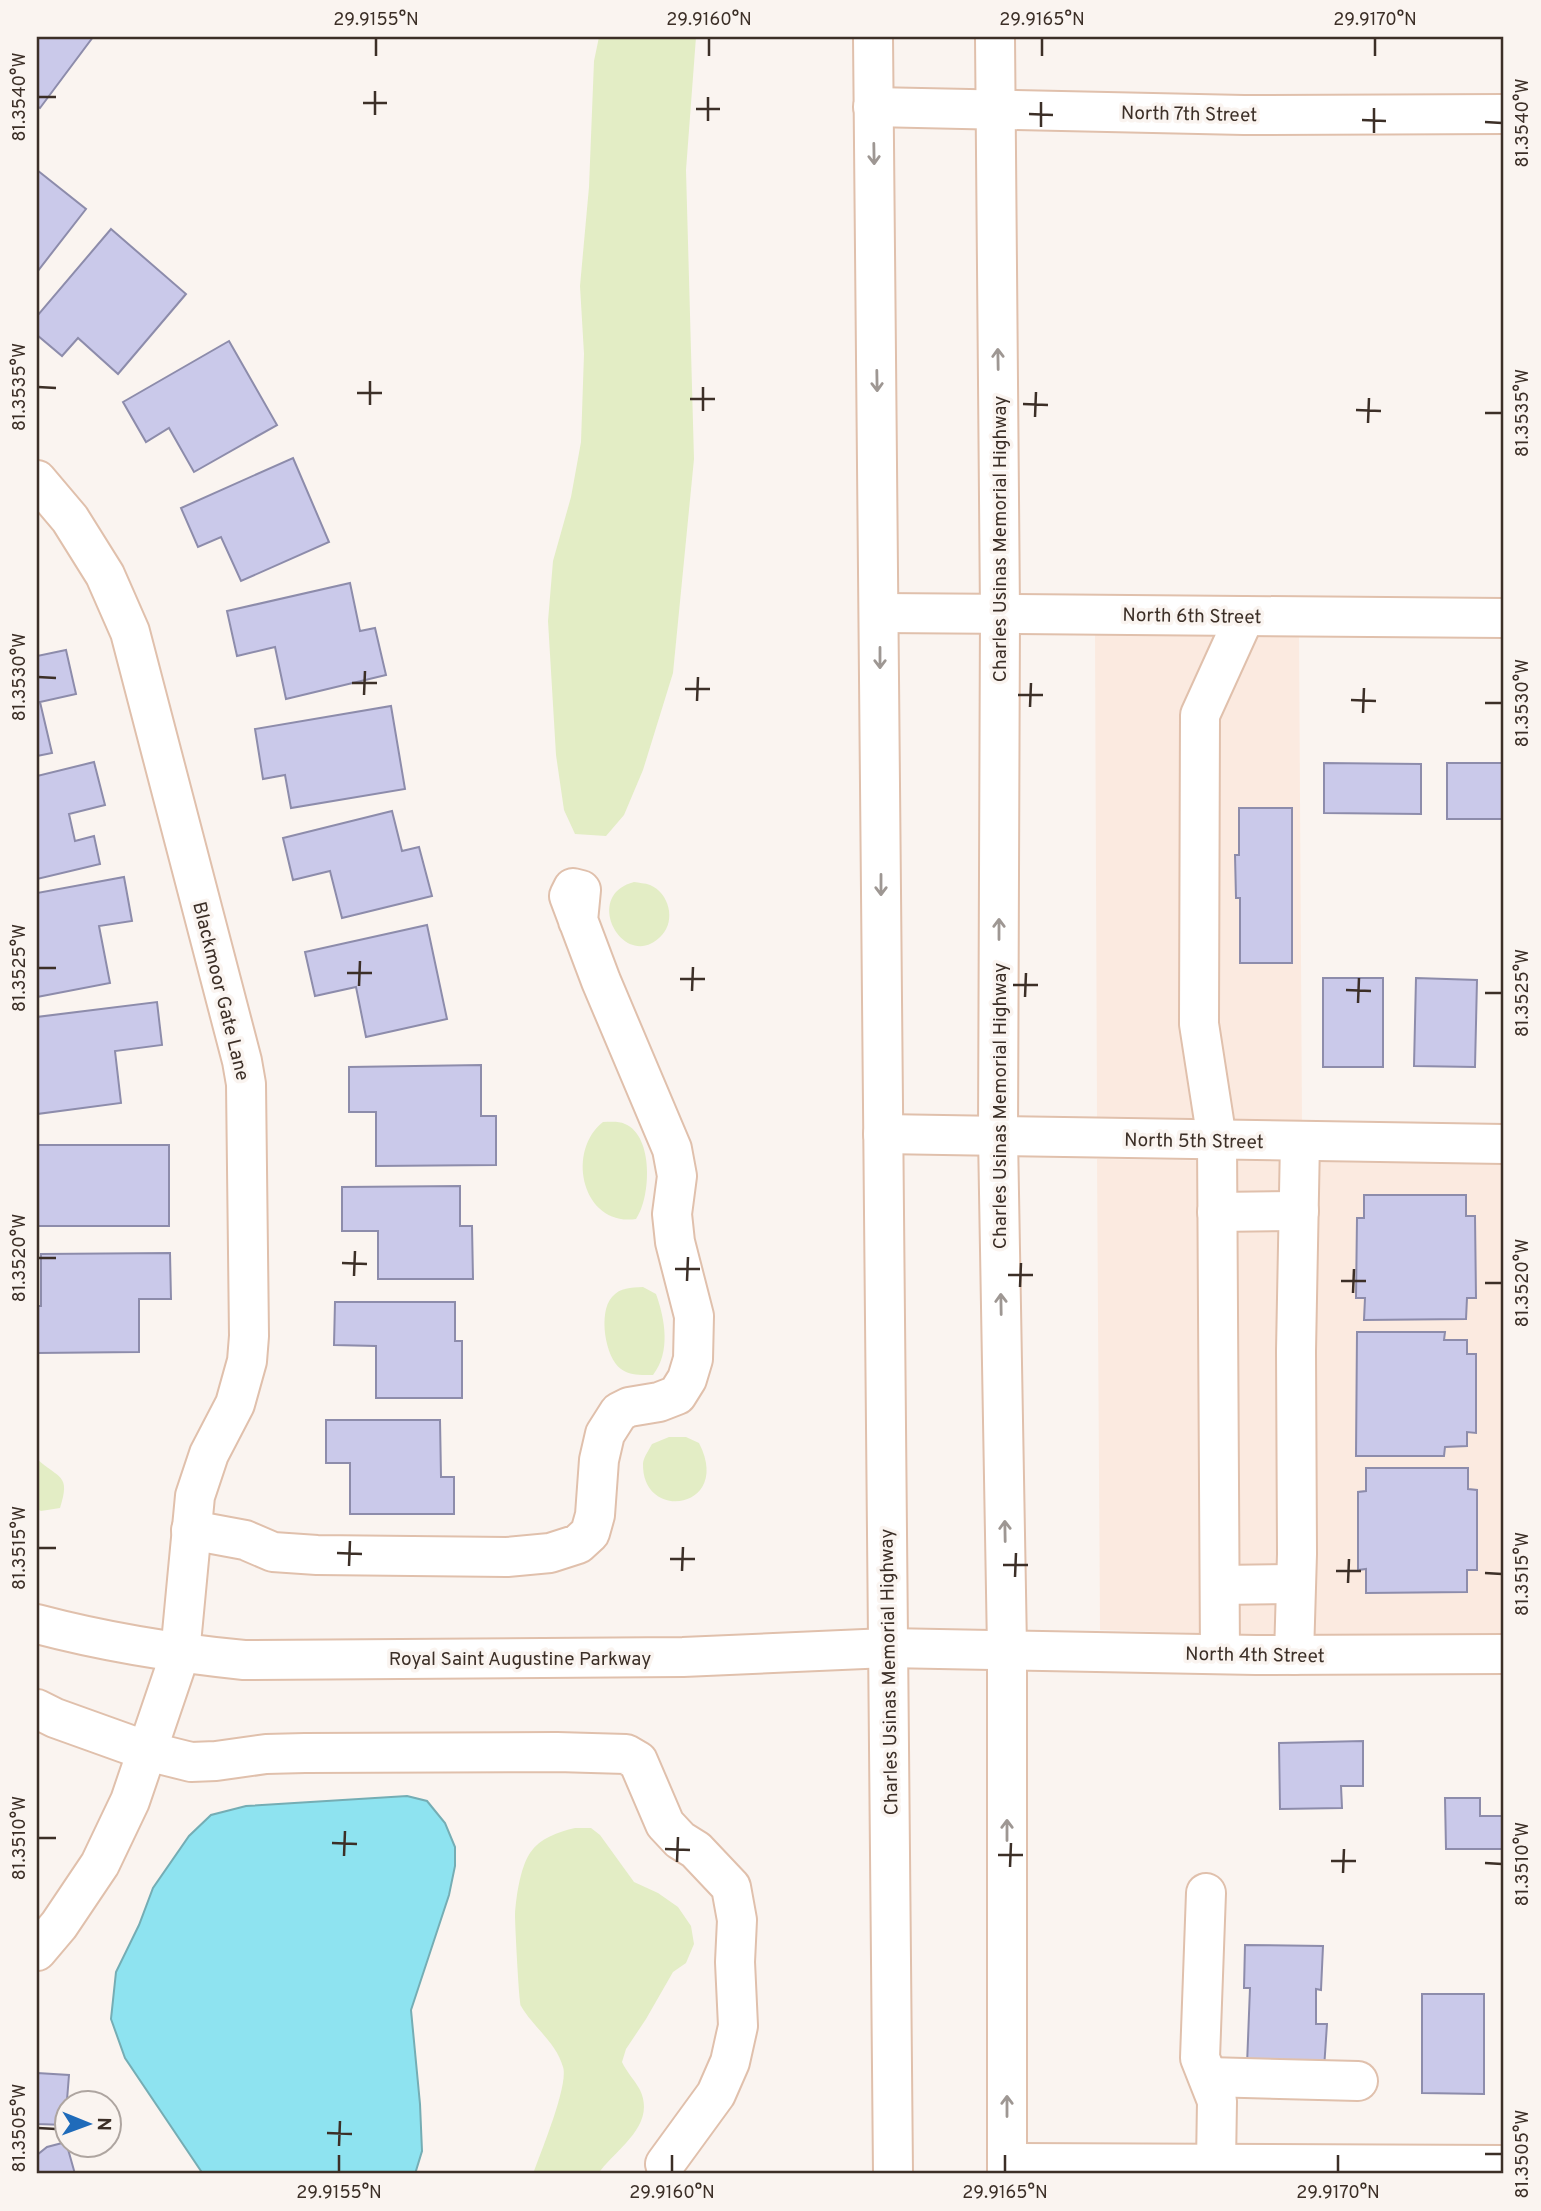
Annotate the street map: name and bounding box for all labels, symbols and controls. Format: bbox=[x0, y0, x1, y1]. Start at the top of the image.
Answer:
text: 29.9155°N bbox=[333, 9, 419, 32]
text: 29.9160°N bbox=[666, 9, 752, 32]
text: 29.9165°N bbox=[999, 9, 1085, 32]
text: 29.9170°N bbox=[1333, 9, 1417, 32]
text: 81.3540°W bbox=[9, 52, 32, 142]
text: 81.3540°W bbox=[1512, 78, 1535, 168]
street label: North 7th Street bbox=[1121, 102, 1257, 128]
one-way arrow bbox=[867, 142, 880, 165]
text: 81.3535°W bbox=[9, 343, 32, 431]
one-way arrow bbox=[991, 348, 1005, 371]
text: 81.3535°W bbox=[1512, 369, 1535, 457]
one-way arrow bbox=[870, 370, 883, 393]
street label: Charles Usinas Memorial Highway bbox=[989, 396, 1013, 682]
street label: North 6th Street bbox=[1122, 604, 1262, 630]
text: 81.3530°W bbox=[9, 633, 32, 721]
one-way arrow bbox=[873, 646, 887, 669]
text: 81.3530°W bbox=[1512, 659, 1535, 747]
one-way arrow bbox=[874, 874, 888, 897]
street label: Blackmoor Gate Lane bbox=[186, 899, 254, 1083]
one-way arrow bbox=[992, 918, 1006, 941]
text: 81.3525°W bbox=[9, 924, 32, 1012]
text: 81.3525°W bbox=[1512, 949, 1535, 1037]
street label: Charles Usinas Memorial Highway bbox=[989, 963, 1013, 1249]
street label: North 5th Street bbox=[1124, 1129, 1264, 1155]
text: 81.3520°W bbox=[9, 1214, 32, 1302]
text: 81.3520°W bbox=[1512, 1239, 1535, 1327]
one-way arrow bbox=[994, 1293, 1007, 1316]
text: 81.3515°W bbox=[9, 1506, 32, 1590]
one-way arrow bbox=[998, 1520, 1011, 1543]
street label: Charles Usinas Memorial Highway bbox=[875, 1528, 904, 1816]
text: 81.3515°W bbox=[1512, 1532, 1535, 1616]
street label: North 4th Street bbox=[1185, 1643, 1325, 1669]
street label: Royal Saint Augustine Parkway bbox=[389, 1648, 651, 1672]
text: 81.3510°W bbox=[9, 1796, 32, 1880]
one-way arrow bbox=[1000, 1818, 1014, 1841]
text: 81.3510°W bbox=[1512, 1822, 1535, 1906]
text: 81.3505°W bbox=[9, 2084, 32, 2172]
north arrow bbox=[52, 2088, 122, 2158]
one-way arrow bbox=[1000, 2095, 1014, 2118]
text: 81.3505°W bbox=[1512, 2110, 1535, 2198]
text: N bbox=[91, 2117, 115, 2131]
text: 29.9155°N bbox=[296, 2182, 382, 2205]
text: 29.9160°N bbox=[629, 2182, 715, 2205]
text: 29.9165°N bbox=[962, 2182, 1048, 2205]
text: 29.9170°N bbox=[1296, 2182, 1380, 2205]

